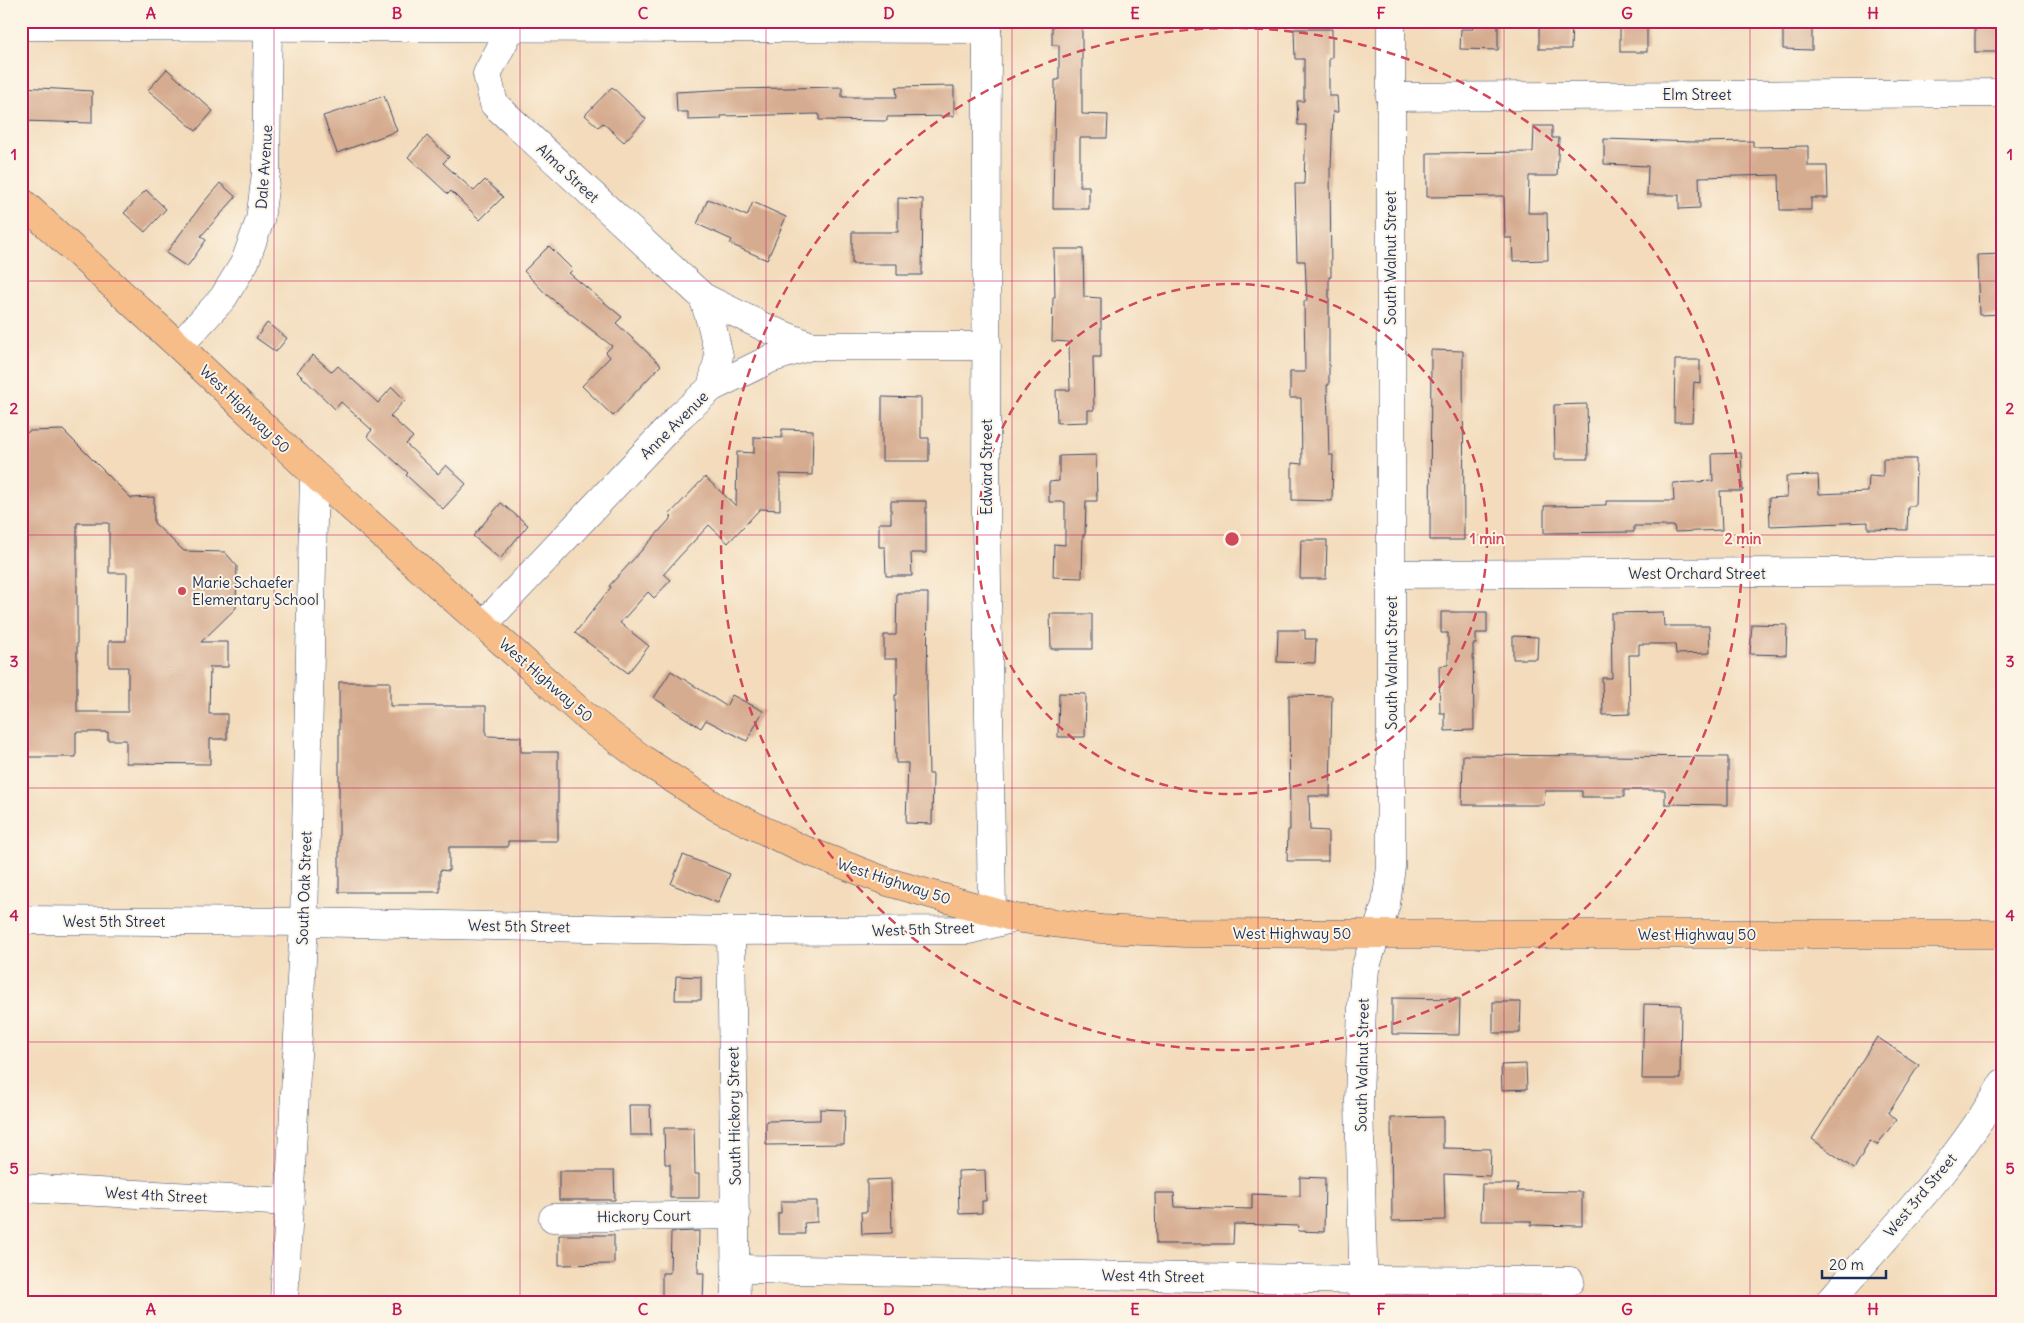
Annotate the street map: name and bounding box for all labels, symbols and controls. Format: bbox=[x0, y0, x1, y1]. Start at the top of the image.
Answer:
text: A bbox=[146, 3, 156, 23]
text: B bbox=[392, 3, 403, 23]
text: C bbox=[638, 3, 649, 23]
text: D bbox=[883, 3, 895, 23]
text: E bbox=[1130, 3, 1140, 23]
text: F bbox=[1376, 3, 1386, 23]
text: G bbox=[1621, 3, 1633, 23]
text: H bbox=[1867, 3, 1879, 23]
street label: Elm Street bbox=[1663, 85, 1731, 104]
street label: Dale Avenue bbox=[252, 124, 276, 210]
street label: Alma Street bbox=[533, 139, 603, 207]
text: 1 bbox=[11, 144, 17, 164]
text: 1 bbox=[2007, 144, 2013, 164]
street label: South Walnut Street bbox=[1381, 191, 1400, 325]
street label: West Highway 50 bbox=[196, 361, 294, 457]
street label: Anne Avenue bbox=[636, 387, 712, 463]
text: 2 bbox=[10, 398, 19, 418]
text: 2 bbox=[2006, 398, 2015, 418]
street label: Edward Street bbox=[977, 419, 996, 515]
text: 1 min bbox=[1470, 529, 1505, 548]
text: 2 min bbox=[1725, 529, 1762, 548]
centre of rings bbox=[1223, 530, 1241, 548]
street label: West Orchard Street bbox=[1628, 564, 1766, 583]
place label: Marie Schaefer Elementary School bbox=[192, 573, 319, 609]
marker: Marie Schaefer Elementary School bbox=[176, 585, 188, 597]
street label: South Walnut Street bbox=[1382, 596, 1401, 730]
street label: West Highway 50 bbox=[495, 634, 597, 726]
text: 3 bbox=[9, 651, 19, 671]
text: 3 bbox=[2005, 651, 2015, 671]
street label: South Oak Street bbox=[293, 831, 315, 945]
street label: West Highway 50 bbox=[835, 854, 953, 908]
text: 4 bbox=[9, 905, 19, 925]
text: 4 bbox=[2005, 905, 2015, 925]
street label: West 5th Street bbox=[63, 912, 165, 931]
street label: West 5th Street bbox=[468, 916, 570, 936]
street label: West 5th Street bbox=[871, 918, 975, 940]
street label: West Highway 50 bbox=[1233, 924, 1351, 943]
street label: West Highway 50 bbox=[1638, 925, 1756, 944]
street label: South Walnut Street bbox=[1351, 998, 1373, 1132]
street label: South Hickory Street bbox=[723, 1046, 745, 1186]
street label: West 3rd Street bbox=[1879, 1149, 1961, 1241]
text: 5 bbox=[9, 1158, 19, 1178]
text: 5 bbox=[2005, 1158, 2015, 1178]
street label: West 4th Street bbox=[104, 1183, 208, 1207]
street label: Hickory Court bbox=[597, 1206, 691, 1226]
scale bar bbox=[1822, 1248, 1885, 1280]
text: 20 m bbox=[1829, 1255, 1864, 1274]
street label: West 4th Street bbox=[1102, 1266, 1204, 1286]
text: A bbox=[146, 1299, 156, 1319]
text: B bbox=[392, 1299, 403, 1319]
text: C bbox=[638, 1299, 649, 1319]
text: D bbox=[883, 1299, 895, 1319]
text: E bbox=[1130, 1299, 1140, 1319]
text: F bbox=[1376, 1299, 1386, 1319]
text: G bbox=[1621, 1299, 1633, 1319]
text: H bbox=[1867, 1299, 1879, 1319]

